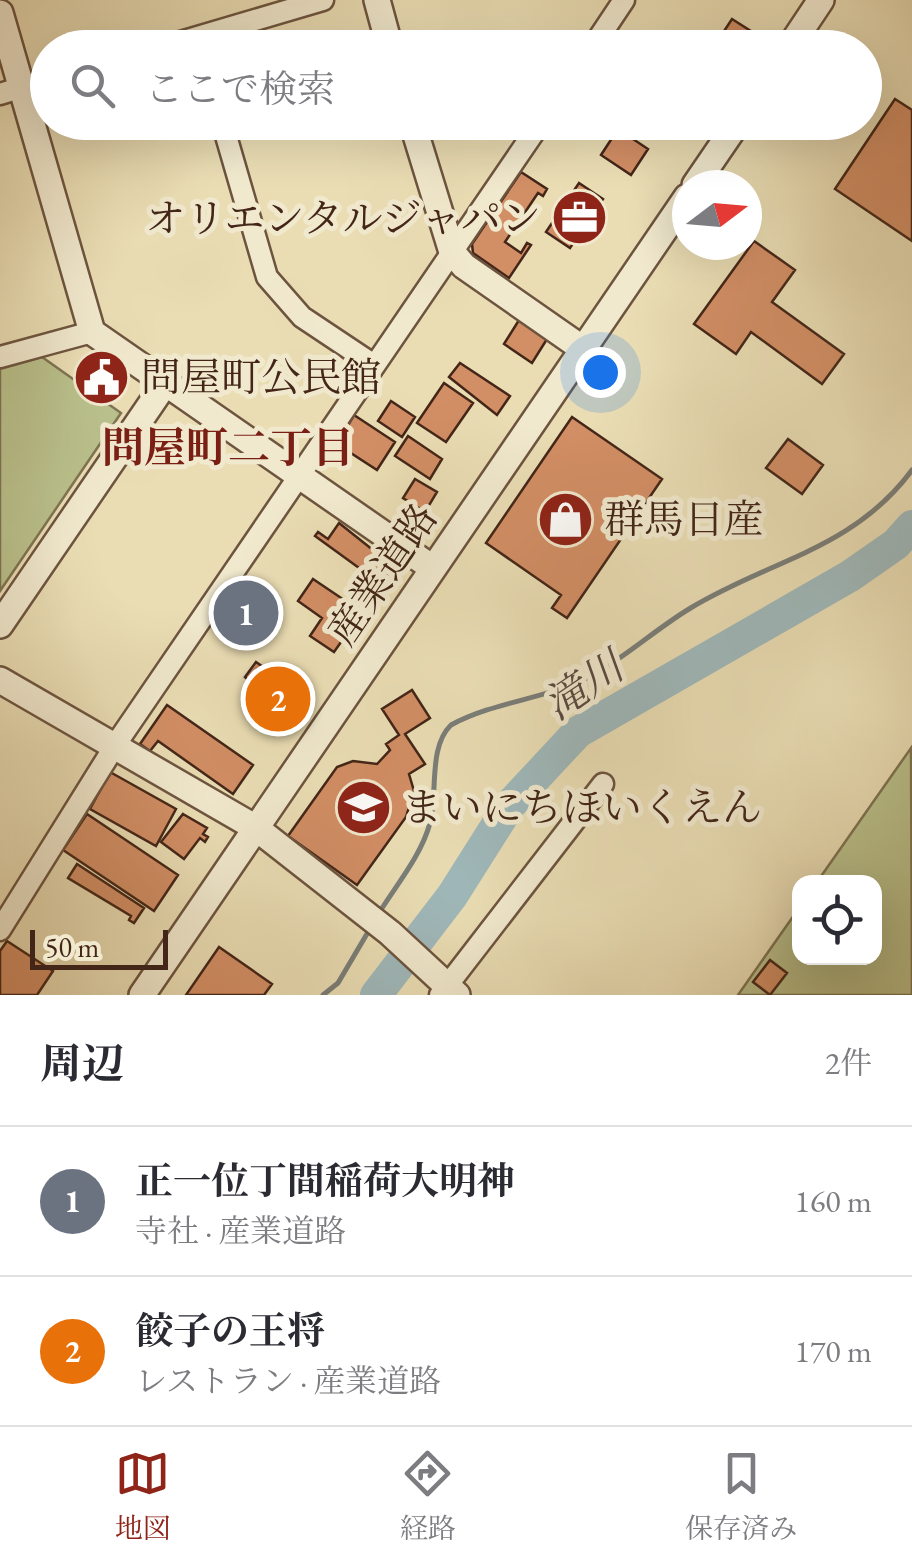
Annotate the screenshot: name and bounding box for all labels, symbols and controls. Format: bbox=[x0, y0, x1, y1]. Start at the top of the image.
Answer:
search box bbox=[30, 30, 882, 140]
icon: search bbox=[65, 58, 120, 113]
text: ここで検索 bbox=[145, 64, 335, 113]
north arrow bbox=[672, 170, 762, 260]
office icon: オリエンタルジャパン bbox=[550, 188, 610, 248]
place label: オリエンタルジャパン bbox=[145, 192, 541, 244]
public building icon: 問屋町公民館 bbox=[72, 347, 132, 407]
your location bbox=[575, 347, 626, 398]
place label: 問屋町公民館 bbox=[141, 351, 381, 403]
district label: 問屋町二丁目 bbox=[102, 420, 354, 475]
shop icon: 群馬日産 bbox=[535, 489, 595, 549]
street label: 産業道路 bbox=[316, 493, 448, 655]
place label: 群馬日産 bbox=[604, 493, 764, 545]
pin: 1 bbox=[214, 576, 278, 650]
water label: 滝川 bbox=[533, 637, 637, 732]
pin: 2 bbox=[246, 662, 310, 736]
school or university icon: まいにちほいくえん bbox=[333, 777, 393, 837]
place label: まいにちほいくえん bbox=[402, 781, 762, 833]
map controls bbox=[792, 875, 882, 965]
button: locate bbox=[792, 875, 882, 965]
scale bar bbox=[30, 925, 168, 970]
text: 50 m bbox=[45, 929, 99, 965]
text: 周辺 bbox=[40, 1036, 124, 1091]
text: 2件 bbox=[825, 1042, 872, 1084]
text: 正一位丁間稲荷大明神 bbox=[135, 1156, 515, 1205]
text: 1 bbox=[64, 1180, 81, 1222]
text: 160 m bbox=[795, 1180, 872, 1222]
text: 寺社 · 産業道路 bbox=[135, 1210, 346, 1252]
text: 餃子の王将 bbox=[135, 1306, 325, 1355]
text: 2 bbox=[64, 1330, 81, 1372]
text: 170 m bbox=[795, 1330, 872, 1372]
text: レストラン · 産業道路 bbox=[135, 1360, 441, 1402]
tab: 地図 bbox=[115, 1446, 171, 1546]
tab: 経路 bbox=[400, 1446, 456, 1546]
tab: 保存済み bbox=[685, 1446, 797, 1546]

